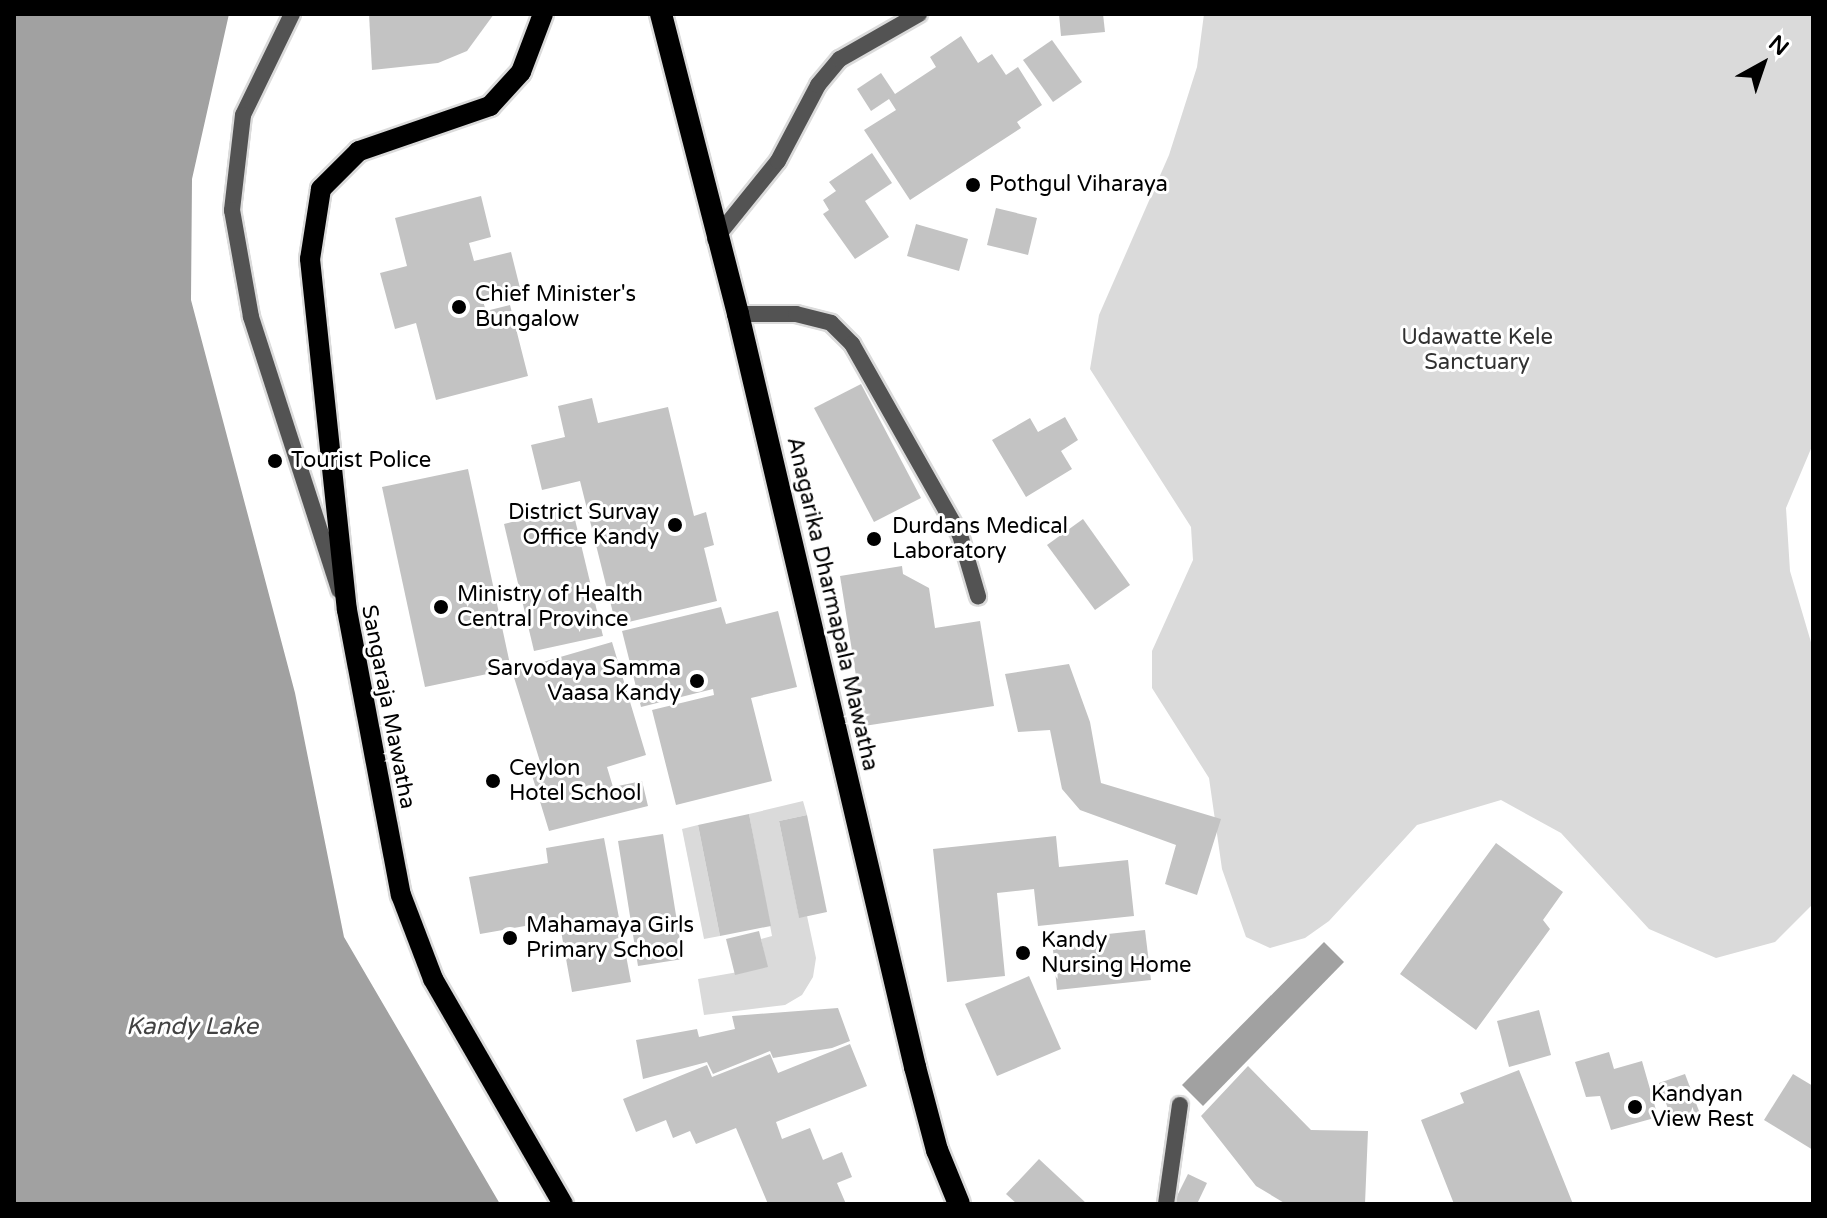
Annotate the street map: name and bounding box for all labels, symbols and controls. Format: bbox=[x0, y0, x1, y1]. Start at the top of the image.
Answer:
north arrow bbox=[1723, 24, 1803, 104]
text: N bbox=[1763, 30, 1794, 61]
place label: Pothgul Viharaya bbox=[989, 172, 1168, 198]
marker: Pothgul Viharaya bbox=[964, 176, 982, 194]
place label: Chief Minister's Bungalow bbox=[475, 281, 636, 332]
marker: Chief Minister's Bungalow bbox=[450, 298, 468, 316]
park label: Udawatte Kele Sanctuary bbox=[1401, 324, 1553, 376]
street label: Anagarika Dharmapala Mawatha bbox=[781, 434, 883, 774]
place label: Tourist Police bbox=[291, 448, 431, 474]
marker: Tourist Police bbox=[266, 452, 284, 470]
place label: District Survay Office Kandy bbox=[508, 499, 659, 550]
place label: Durdans Medical Laboratory bbox=[892, 513, 1068, 564]
marker: District Survay Office Kandy bbox=[666, 516, 684, 534]
marker: Durdans Medical Laboratory bbox=[863, 528, 885, 550]
place label: Ministry of Health Central Province bbox=[457, 581, 643, 632]
marker: Ministry of Health Central Province bbox=[432, 598, 450, 616]
street label: Sangaraja Mawatha bbox=[355, 603, 421, 811]
place label: Sarvodaya Samma Vaasa Kandy bbox=[487, 655, 681, 706]
marker: Sarvodaya Samma Vaasa Kandy bbox=[688, 672, 706, 690]
place label: Ceylon Hotel School bbox=[509, 755, 641, 806]
marker: Ceylon Hotel School bbox=[484, 772, 502, 790]
place label: Mahamaya Girls Primary School bbox=[526, 912, 694, 964]
place label: Kandy Nursing Home bbox=[1041, 927, 1192, 978]
marker: Mahamaya Girls Primary School bbox=[501, 929, 519, 947]
marker: Kandy Nursing Home bbox=[1012, 942, 1034, 964]
water label: Kandy Lake bbox=[126, 1013, 258, 1041]
place label: Kandyan View Rest bbox=[1651, 1081, 1754, 1132]
marker: Kandyan View Rest bbox=[1626, 1098, 1644, 1116]

